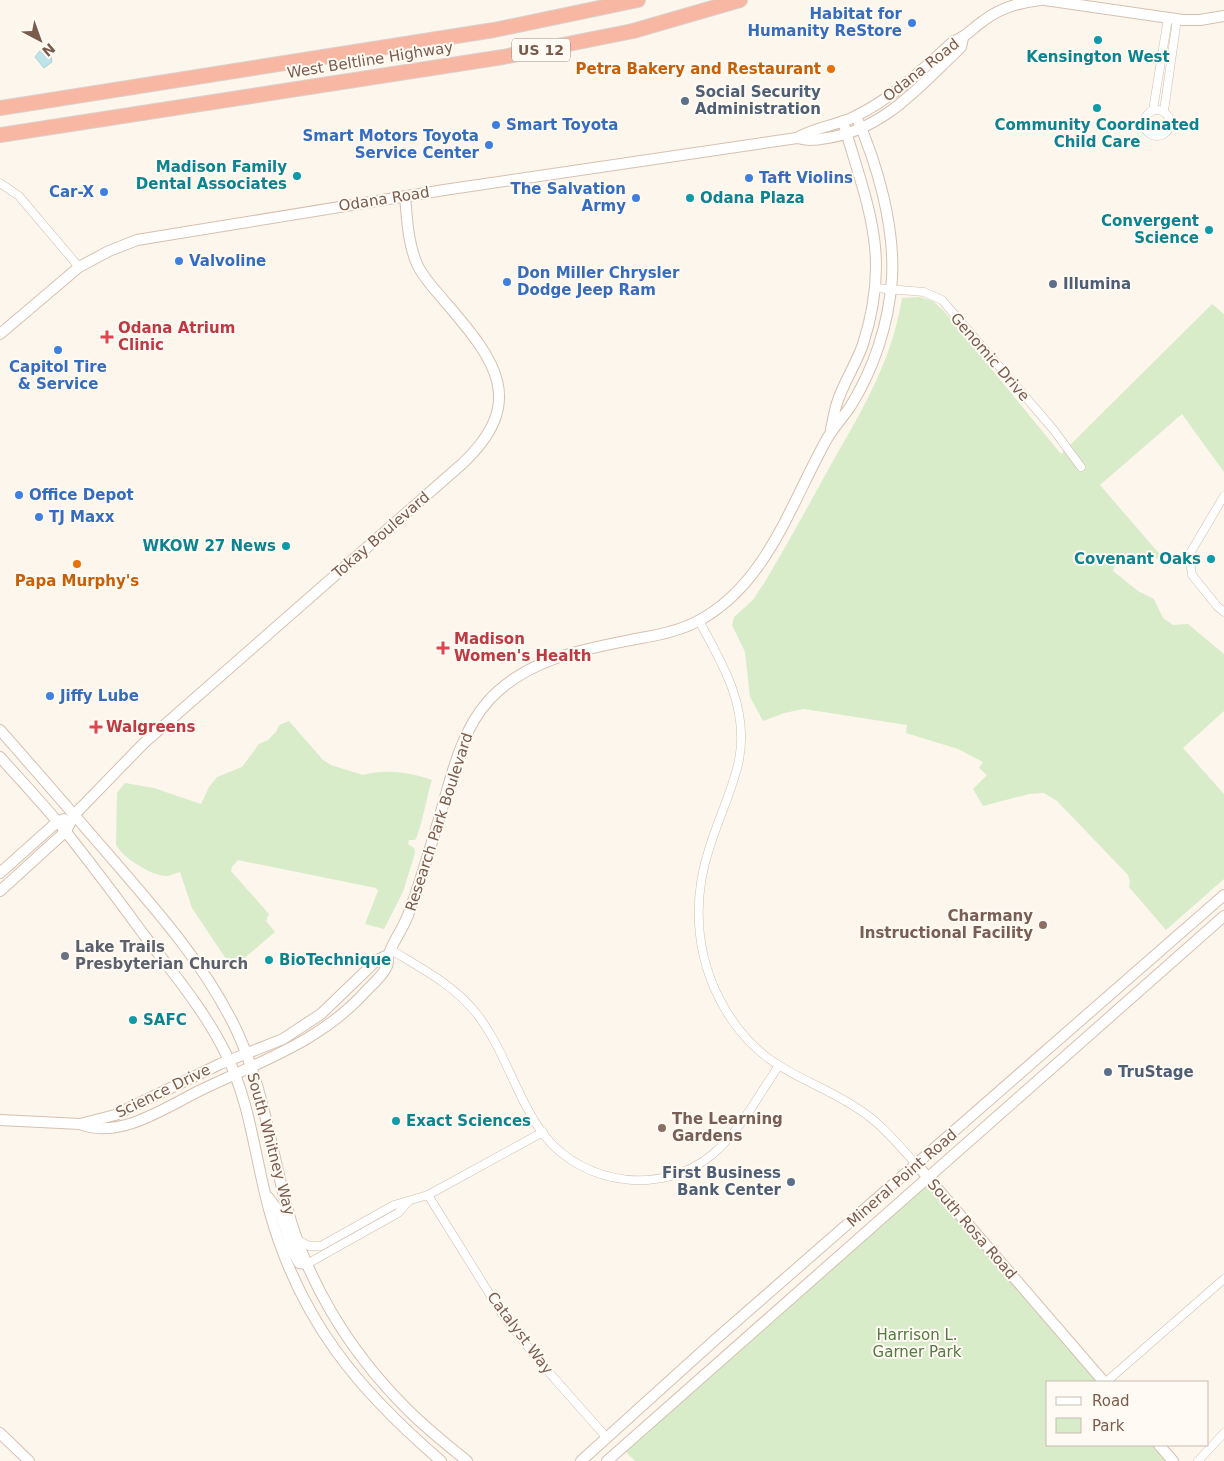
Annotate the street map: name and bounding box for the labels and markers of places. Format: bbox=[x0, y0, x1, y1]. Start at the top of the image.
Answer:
place label: Habitat for Humanity ReStore bbox=[747, 5, 903, 40]
marker: Habitat for Humanity ReStore bbox=[906, 17, 918, 29]
marker: Kensington West bbox=[1092, 34, 1104, 46]
place label: Kensington West bbox=[1026, 48, 1170, 66]
place label: Petra Bakery and Restaurant bbox=[575, 60, 821, 78]
marker: Petra Bakery and Restaurant bbox=[825, 63, 837, 75]
place label: Social Security Administration bbox=[695, 83, 821, 118]
marker: Social Security Administration bbox=[679, 95, 691, 107]
marker: Community Coordinated Child Care bbox=[1091, 102, 1103, 114]
place label: Smart Toyota bbox=[506, 116, 618, 134]
place label: Community Coordinated Child Care bbox=[994, 116, 1200, 151]
marker: Smart Toyota bbox=[490, 119, 502, 131]
place label: Smart Motors Toyota Service Center bbox=[302, 127, 480, 162]
marker: Smart Motors Toyota Service Center bbox=[483, 139, 495, 151]
place label: Madison Family Dental Associates bbox=[136, 158, 287, 193]
place label: Taft Violins bbox=[759, 169, 853, 187]
marker: Madison Family Dental Associates bbox=[291, 170, 303, 182]
marker: Taft Violins bbox=[743, 172, 755, 184]
place label: The Salvation Army bbox=[510, 180, 626, 215]
place label: Car-X bbox=[49, 183, 94, 201]
marker: Car-X bbox=[98, 186, 110, 198]
place label: Odana Plaza bbox=[700, 189, 805, 207]
marker: The Salvation Army bbox=[630, 192, 642, 204]
marker: Odana Plaza bbox=[684, 192, 696, 204]
place label: Convergent Science bbox=[1101, 212, 1199, 247]
marker: Convergent Science bbox=[1203, 224, 1215, 236]
place label: Valvoline bbox=[189, 252, 266, 270]
marker: Valvoline bbox=[173, 255, 185, 267]
place label: Don Miller Chrysler Dodge Jeep Ram bbox=[517, 264, 680, 299]
place label: Illumina bbox=[1063, 275, 1131, 293]
marker: Don Miller Chrysler Dodge Jeep Ram bbox=[501, 276, 513, 288]
marker: Illumina bbox=[1047, 278, 1059, 290]
place label: Odana Atrium Clinic bbox=[118, 319, 235, 354]
marker: Odana Atrium Clinic bbox=[100, 330, 114, 344]
marker: Capitol Tire & Service bbox=[52, 344, 64, 356]
place label: Capitol Tire & Service bbox=[9, 358, 107, 393]
place label: Office Depot bbox=[29, 486, 134, 504]
marker: Office Depot bbox=[13, 489, 25, 501]
place label: TJ Maxx bbox=[49, 508, 115, 526]
marker: TJ Maxx bbox=[33, 511, 45, 523]
place label: WKOW 27 News bbox=[142, 537, 276, 555]
marker: WKOW 27 News bbox=[280, 540, 292, 552]
place label: Covenant Oaks bbox=[1074, 550, 1201, 568]
marker: Covenant Oaks bbox=[1205, 553, 1217, 565]
marker: Papa Murphy's bbox=[71, 558, 83, 570]
place label: Papa Murphy's bbox=[15, 572, 139, 590]
place label: Madison Women's Health bbox=[454, 630, 591, 665]
marker: Madison Women's Health bbox=[436, 641, 450, 655]
place label: Jiffy Lube bbox=[59, 687, 139, 705]
marker: Jiffy Lube bbox=[44, 690, 56, 702]
place label: Walgreens bbox=[106, 718, 195, 736]
marker: Walgreens bbox=[90, 721, 102, 733]
place label: Charmany Instructional Facility bbox=[859, 907, 1033, 942]
marker: Charmany Instructional Facility bbox=[1037, 919, 1049, 931]
place label: Lake Trails Presbyterian Church bbox=[75, 938, 248, 973]
marker: Lake Trails Presbyterian Church bbox=[59, 950, 71, 962]
place label: BioTechnique bbox=[279, 951, 391, 969]
marker: BioTechnique bbox=[263, 954, 275, 966]
place label: SAFC bbox=[143, 1011, 187, 1029]
marker: SAFC bbox=[127, 1014, 139, 1026]
place label: TruStage bbox=[1118, 1063, 1194, 1081]
marker: TruStage bbox=[1102, 1066, 1114, 1078]
place label: The Learning Gardens bbox=[672, 1110, 783, 1145]
place label: Exact Sciences bbox=[406, 1112, 531, 1130]
marker: Exact Sciences bbox=[390, 1115, 402, 1127]
marker: The Learning Gardens bbox=[656, 1122, 668, 1134]
place label: First Business Bank Center bbox=[662, 1164, 782, 1199]
marker: First Business Bank Center bbox=[785, 1176, 797, 1188]

